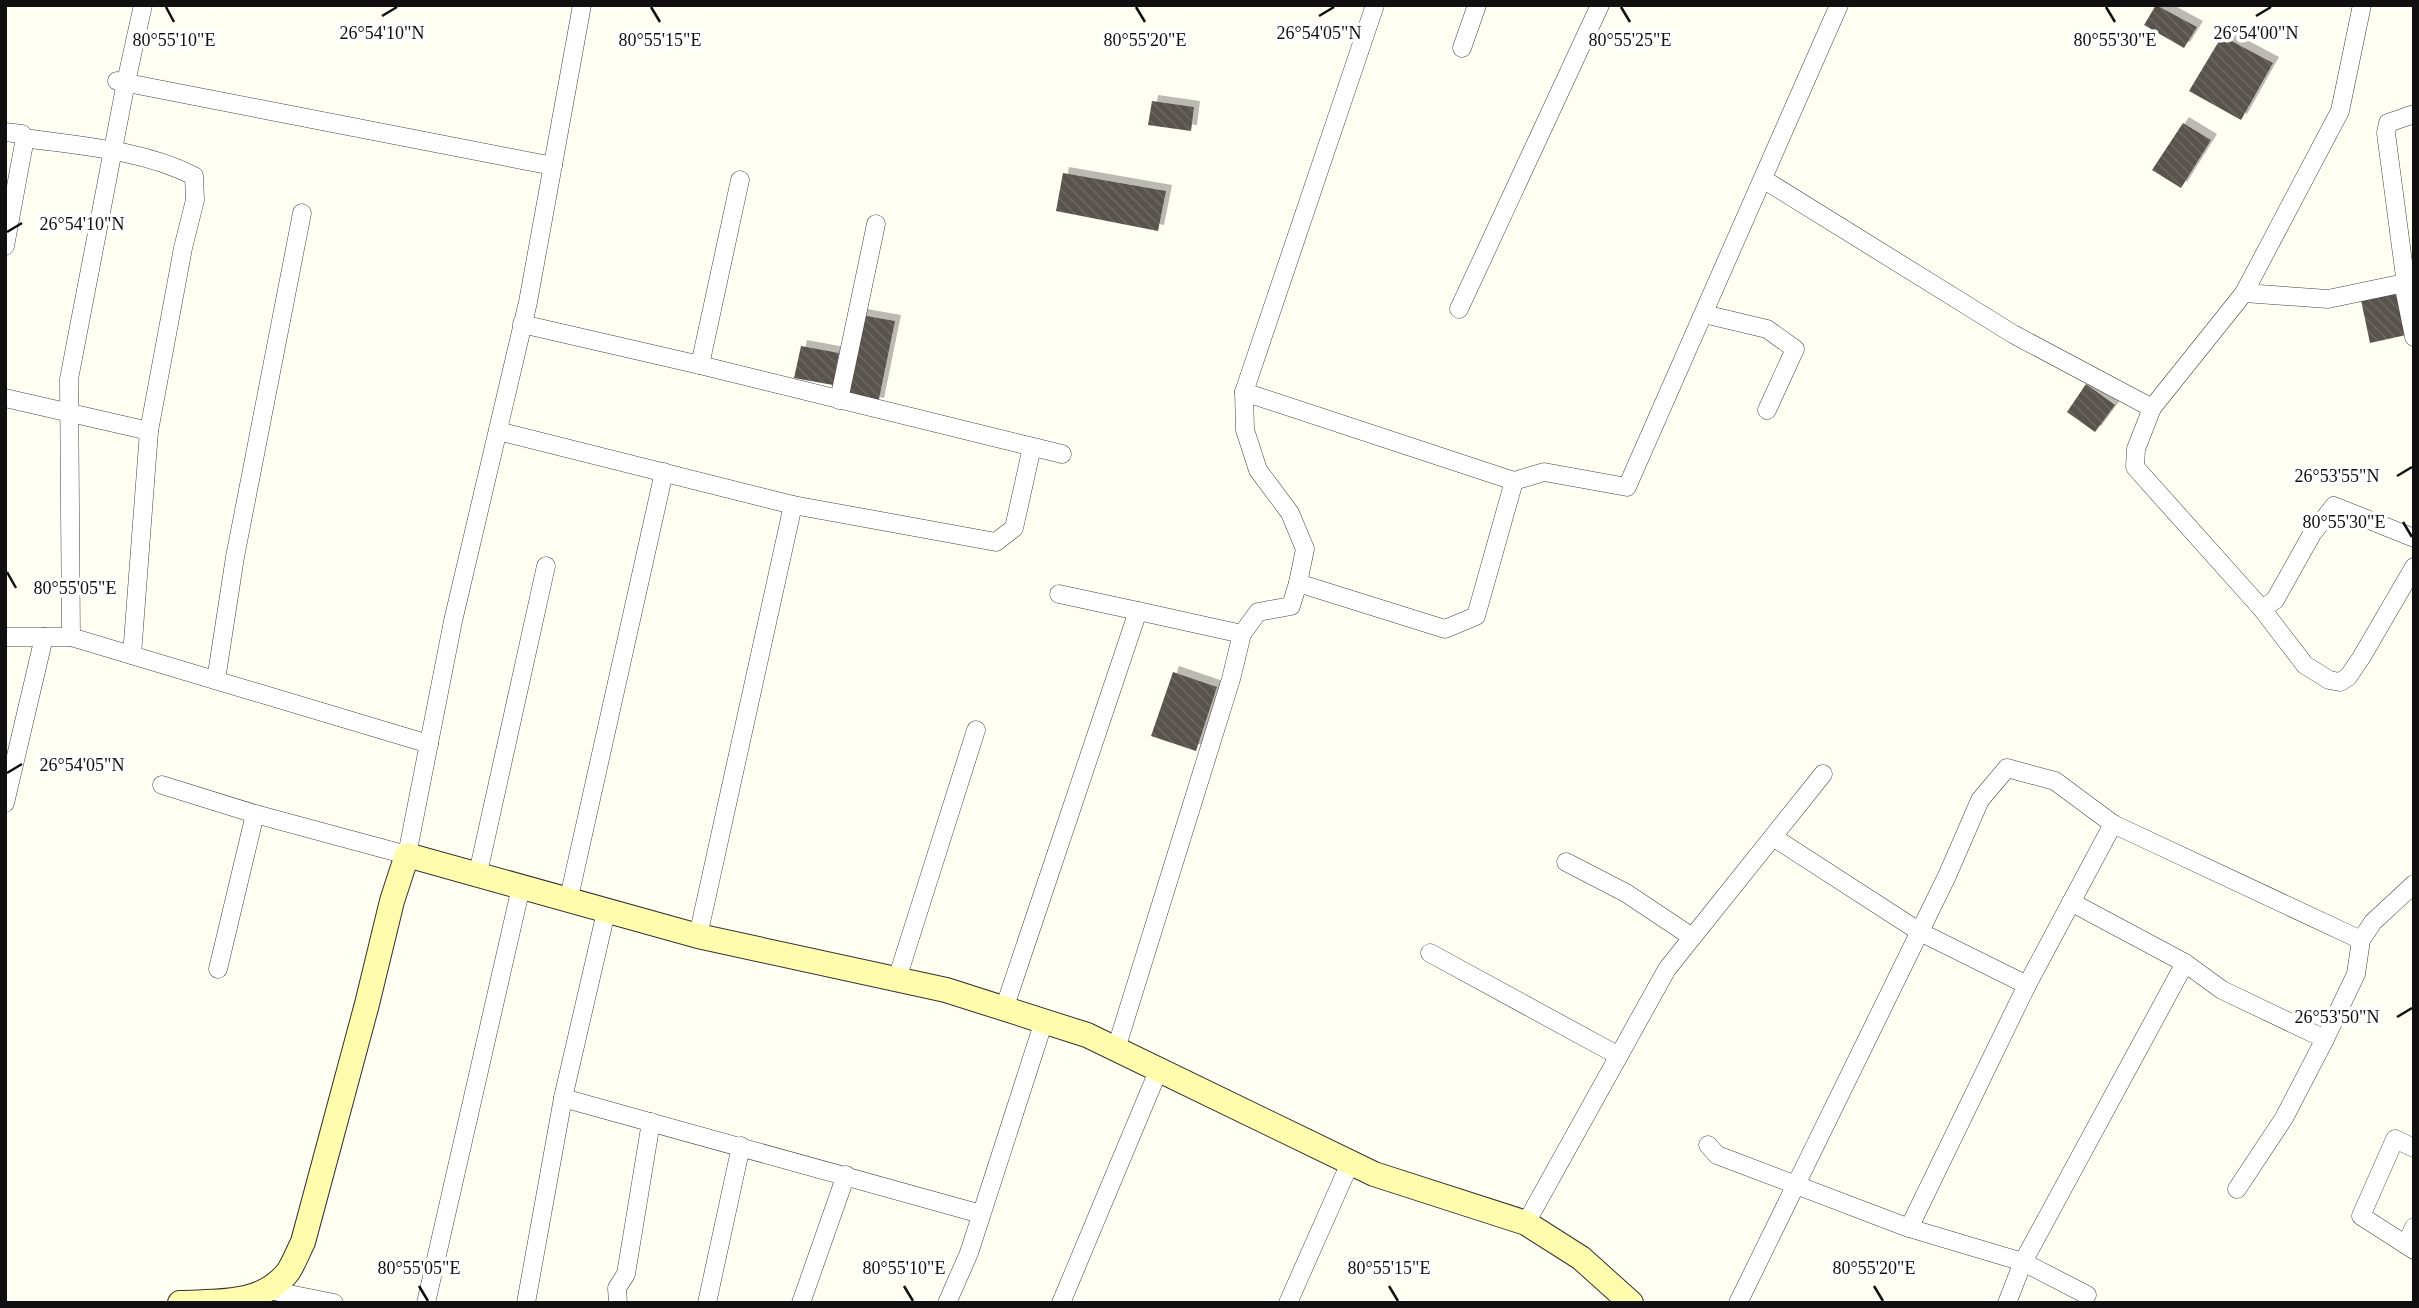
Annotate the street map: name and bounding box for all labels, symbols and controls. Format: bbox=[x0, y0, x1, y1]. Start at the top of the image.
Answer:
text: 26°54'10"N bbox=[340, 23, 424, 43]
text: 26°54'05"N bbox=[1277, 23, 1361, 43]
text: 26°54'00"N bbox=[2214, 23, 2298, 43]
text: 80°55'10"E bbox=[133, 30, 215, 50]
text: 80°55'15"E bbox=[619, 30, 701, 50]
text: 80°55'20"E bbox=[1104, 30, 1186, 50]
text: 80°55'25"E bbox=[1589, 30, 1671, 50]
text: 80°55'30"E bbox=[2074, 30, 2156, 50]
text: 26°54'10"N bbox=[40, 214, 124, 234]
text: 26°53'55"N bbox=[2295, 466, 2379, 486]
text: 80°55'30"E bbox=[2303, 512, 2385, 532]
text: 80°55'05"E bbox=[34, 578, 116, 598]
text: 26°54'05"N bbox=[40, 755, 124, 775]
text: 26°53'50"N bbox=[2295, 1007, 2379, 1027]
text: 80°55'05"E bbox=[378, 1258, 460, 1278]
text: 80°55'10"E bbox=[863, 1258, 945, 1278]
text: 80°55'15"E bbox=[1348, 1258, 1430, 1278]
text: 80°55'20"E bbox=[1833, 1258, 1915, 1278]

